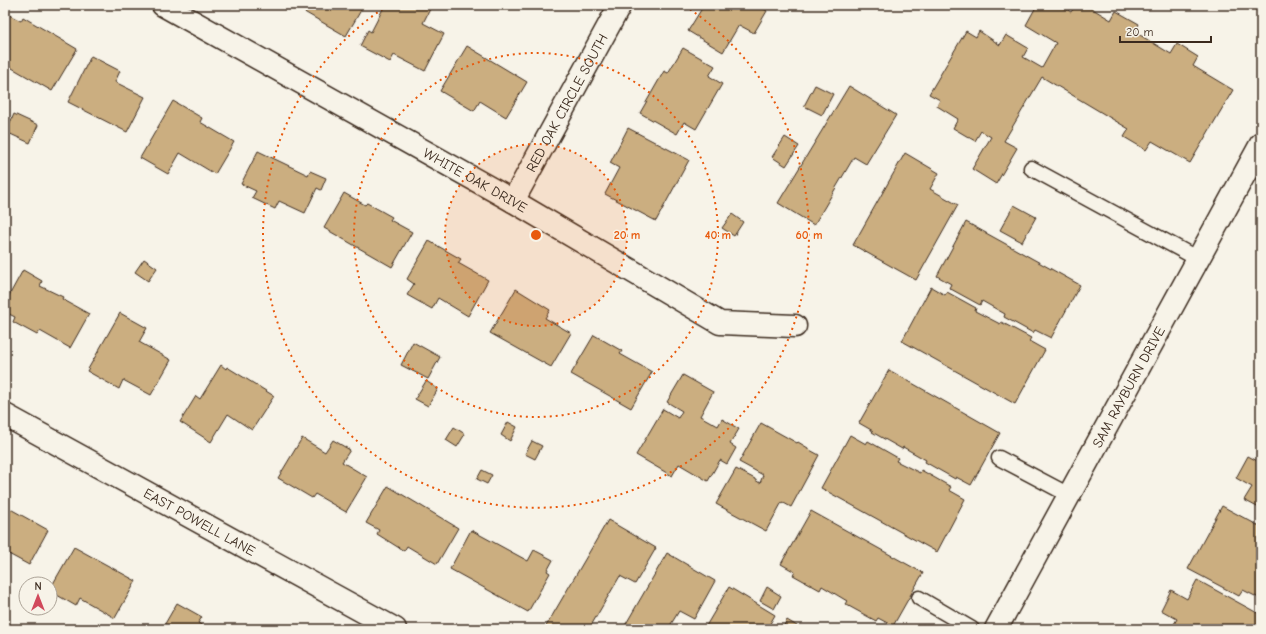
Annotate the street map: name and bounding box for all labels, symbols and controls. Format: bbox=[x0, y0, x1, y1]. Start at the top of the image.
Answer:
scale bar bbox=[1120, 18, 1211, 44]
text: 20 m bbox=[1126, 25, 1154, 39]
street label: RED OAK CIRCLE SOUTH bbox=[522, 31, 611, 175]
street label: WHITE OAK DRIVE bbox=[420, 144, 530, 216]
centre of rings bbox=[529, 228, 543, 242]
text: 20 m bbox=[614, 228, 640, 242]
text: 40 m bbox=[705, 228, 731, 242]
text: 60 m bbox=[796, 228, 822, 242]
street label: SAM RAYBURN DRIVE bbox=[1088, 323, 1168, 450]
street label: EAST POWELL LANE bbox=[141, 484, 258, 559]
north arrow bbox=[18, 576, 58, 616]
text: N bbox=[34, 580, 42, 593]

